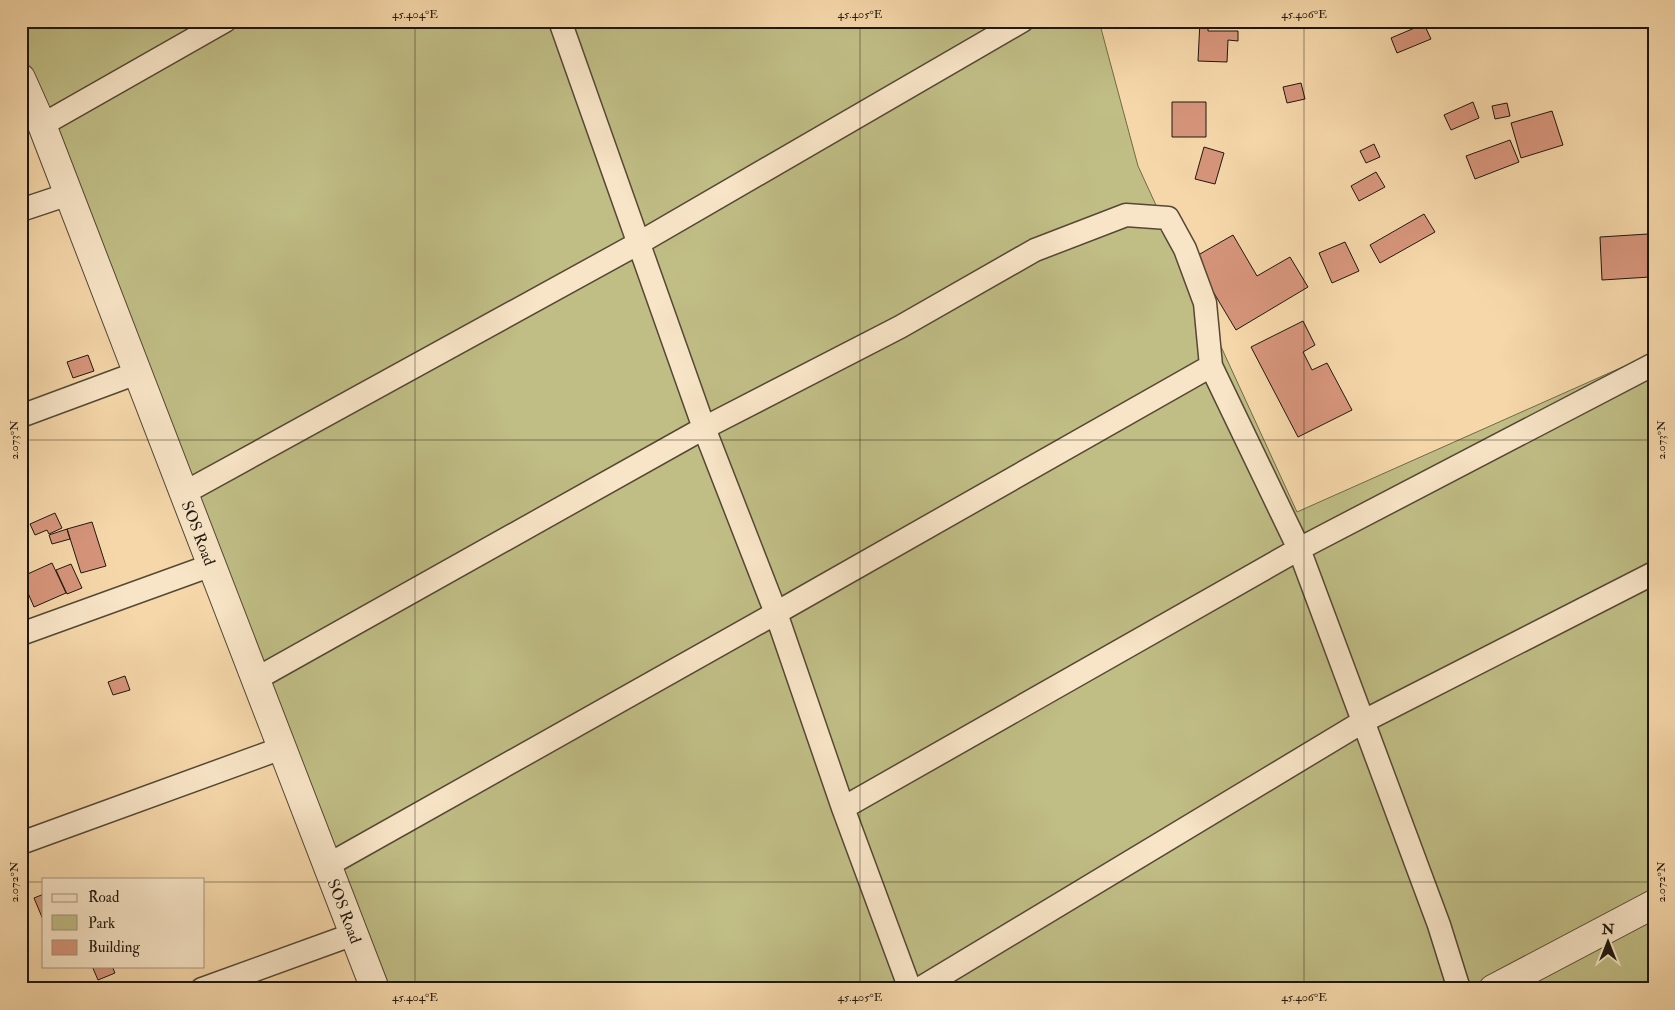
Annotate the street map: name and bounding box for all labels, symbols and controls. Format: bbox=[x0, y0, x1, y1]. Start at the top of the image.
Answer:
text: 45.404°E bbox=[392, 7, 438, 22]
text: 45.405°E bbox=[838, 7, 883, 22]
text: 45.406°E bbox=[1281, 7, 1327, 22]
text: 2.073°N bbox=[7, 420, 22, 460]
text: 2.073°N bbox=[1654, 420, 1669, 460]
street label: SOS Road bbox=[177, 498, 220, 569]
text: 2.072°N bbox=[7, 861, 22, 903]
text: 2.072°N bbox=[1654, 861, 1669, 903]
street label: SOS Road bbox=[323, 876, 366, 947]
legend bbox=[42, 878, 205, 968]
text: Road bbox=[88, 888, 120, 907]
text: Park bbox=[88, 914, 115, 933]
north arrow bbox=[1582, 918, 1632, 968]
text: N bbox=[1601, 921, 1615, 938]
text: Building bbox=[88, 938, 140, 957]
text: 45.404°E bbox=[392, 990, 438, 1005]
text: 45.405°E bbox=[838, 990, 883, 1005]
text: 45.406°E bbox=[1281, 990, 1327, 1005]

